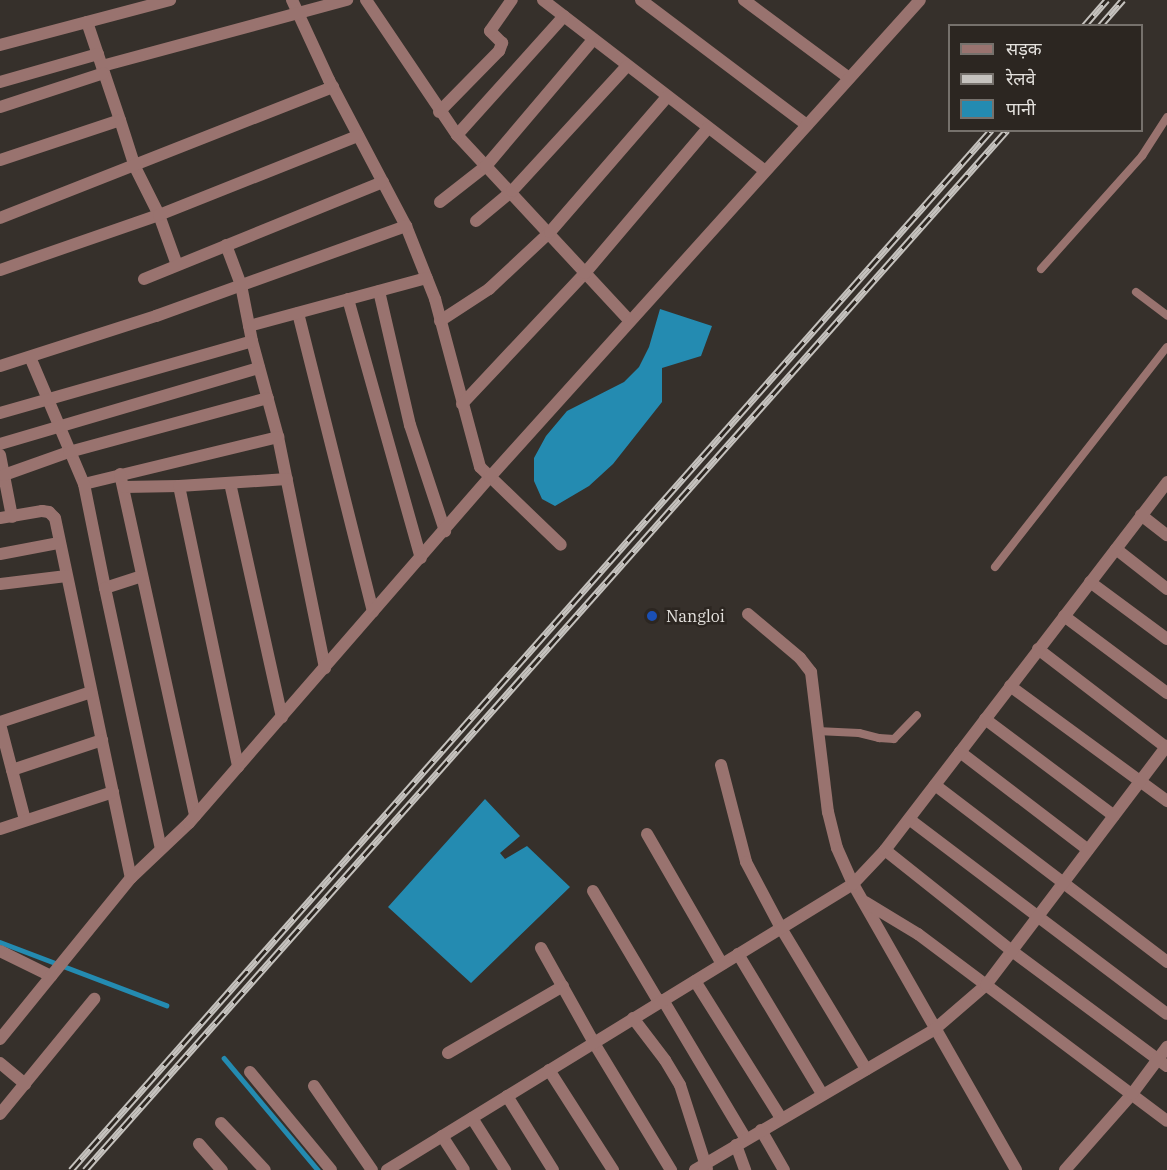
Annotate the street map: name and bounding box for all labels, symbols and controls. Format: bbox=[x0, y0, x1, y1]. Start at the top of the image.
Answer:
legend bbox=[948, 24, 1143, 132]
text: सड़क bbox=[1006, 37, 1042, 60]
text: रेलवे bbox=[1006, 67, 1036, 90]
text: पानी bbox=[1006, 97, 1036, 120]
place label: Nangloi bbox=[666, 606, 725, 626]
marker: Nangloi bbox=[643, 607, 661, 625]

